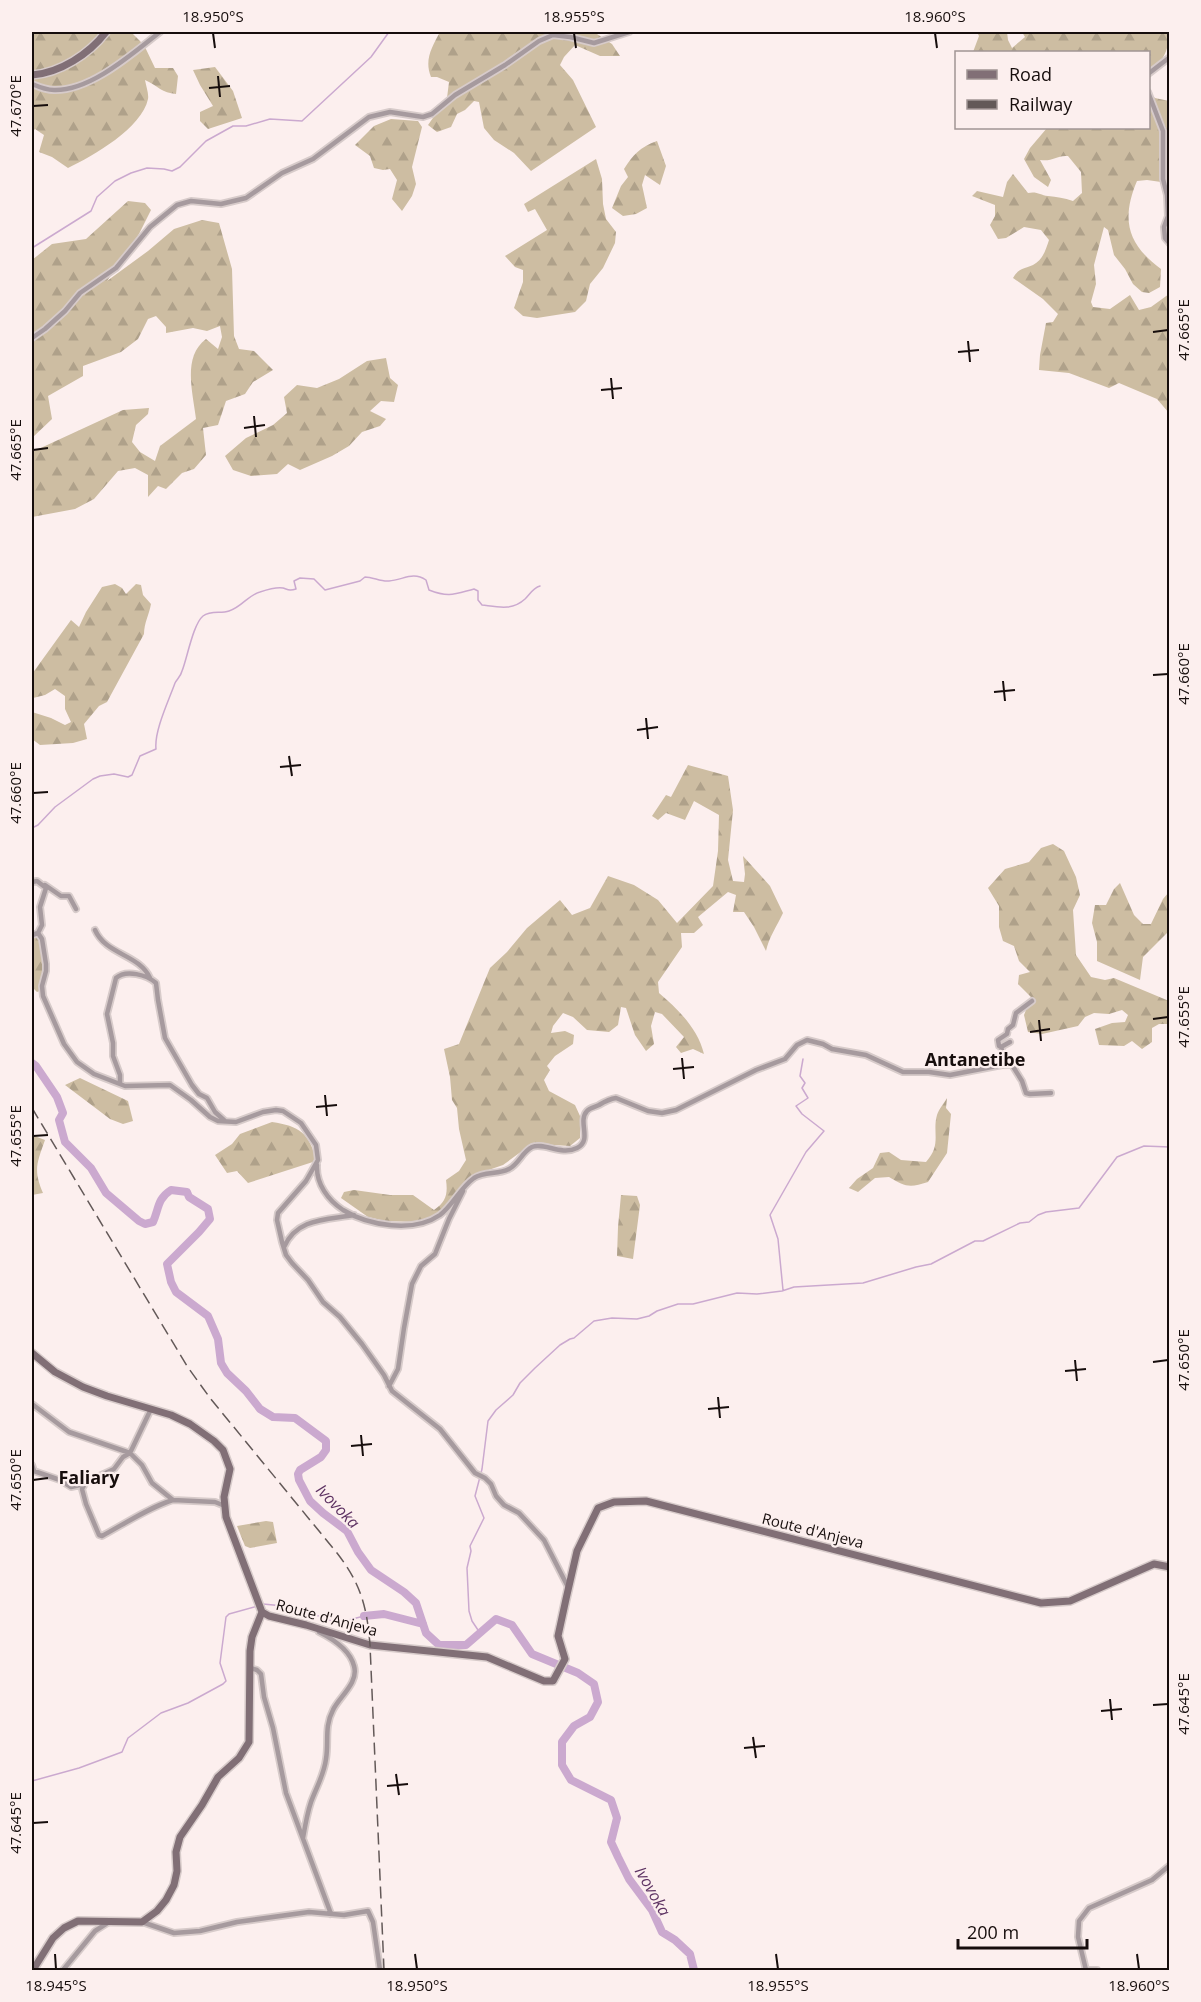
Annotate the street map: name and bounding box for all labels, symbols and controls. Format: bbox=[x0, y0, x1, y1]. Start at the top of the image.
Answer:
text: 18.950°S bbox=[182, 6, 244, 26]
text: 18.955°S bbox=[543, 6, 605, 26]
text: 18.960°S bbox=[904, 6, 966, 26]
legend bbox=[955, 51, 1150, 129]
text: Road bbox=[1009, 62, 1052, 86]
text: 47.670°E bbox=[5, 75, 25, 137]
text: Railway bbox=[1009, 92, 1073, 116]
text: 47.665°E bbox=[1173, 299, 1193, 361]
text: 47.665°E bbox=[5, 419, 25, 481]
text: 47.660°E bbox=[1173, 643, 1193, 705]
text: 47.660°E bbox=[5, 762, 25, 824]
text: 47.655°E bbox=[1173, 986, 1193, 1048]
district label: Antanetibe bbox=[925, 1047, 1025, 1071]
text: 47.655°E bbox=[5, 1105, 25, 1167]
text: 47.650°E bbox=[1173, 1329, 1193, 1391]
text: 47.650°E bbox=[5, 1449, 25, 1511]
district label: Faliary bbox=[58, 1465, 120, 1489]
water label: Ivovoka bbox=[311, 1479, 365, 1533]
street label: Route d'Anjeva bbox=[760, 1508, 866, 1552]
street label: Route d'Anjeva bbox=[274, 1594, 380, 1640]
text: 47.645°E bbox=[1173, 1673, 1193, 1735]
text: 47.645°E bbox=[5, 1792, 25, 1854]
water label: Ivovoka bbox=[630, 1862, 676, 1920]
scale bar bbox=[958, 1912, 1087, 1950]
text: 200 m bbox=[967, 1920, 1019, 1944]
text: 18.945°S bbox=[25, 1975, 87, 1995]
text: 18.950°S bbox=[386, 1975, 448, 1995]
text: 18.955°S bbox=[747, 1975, 809, 1995]
text: 18.960°S bbox=[1108, 1975, 1170, 1995]

